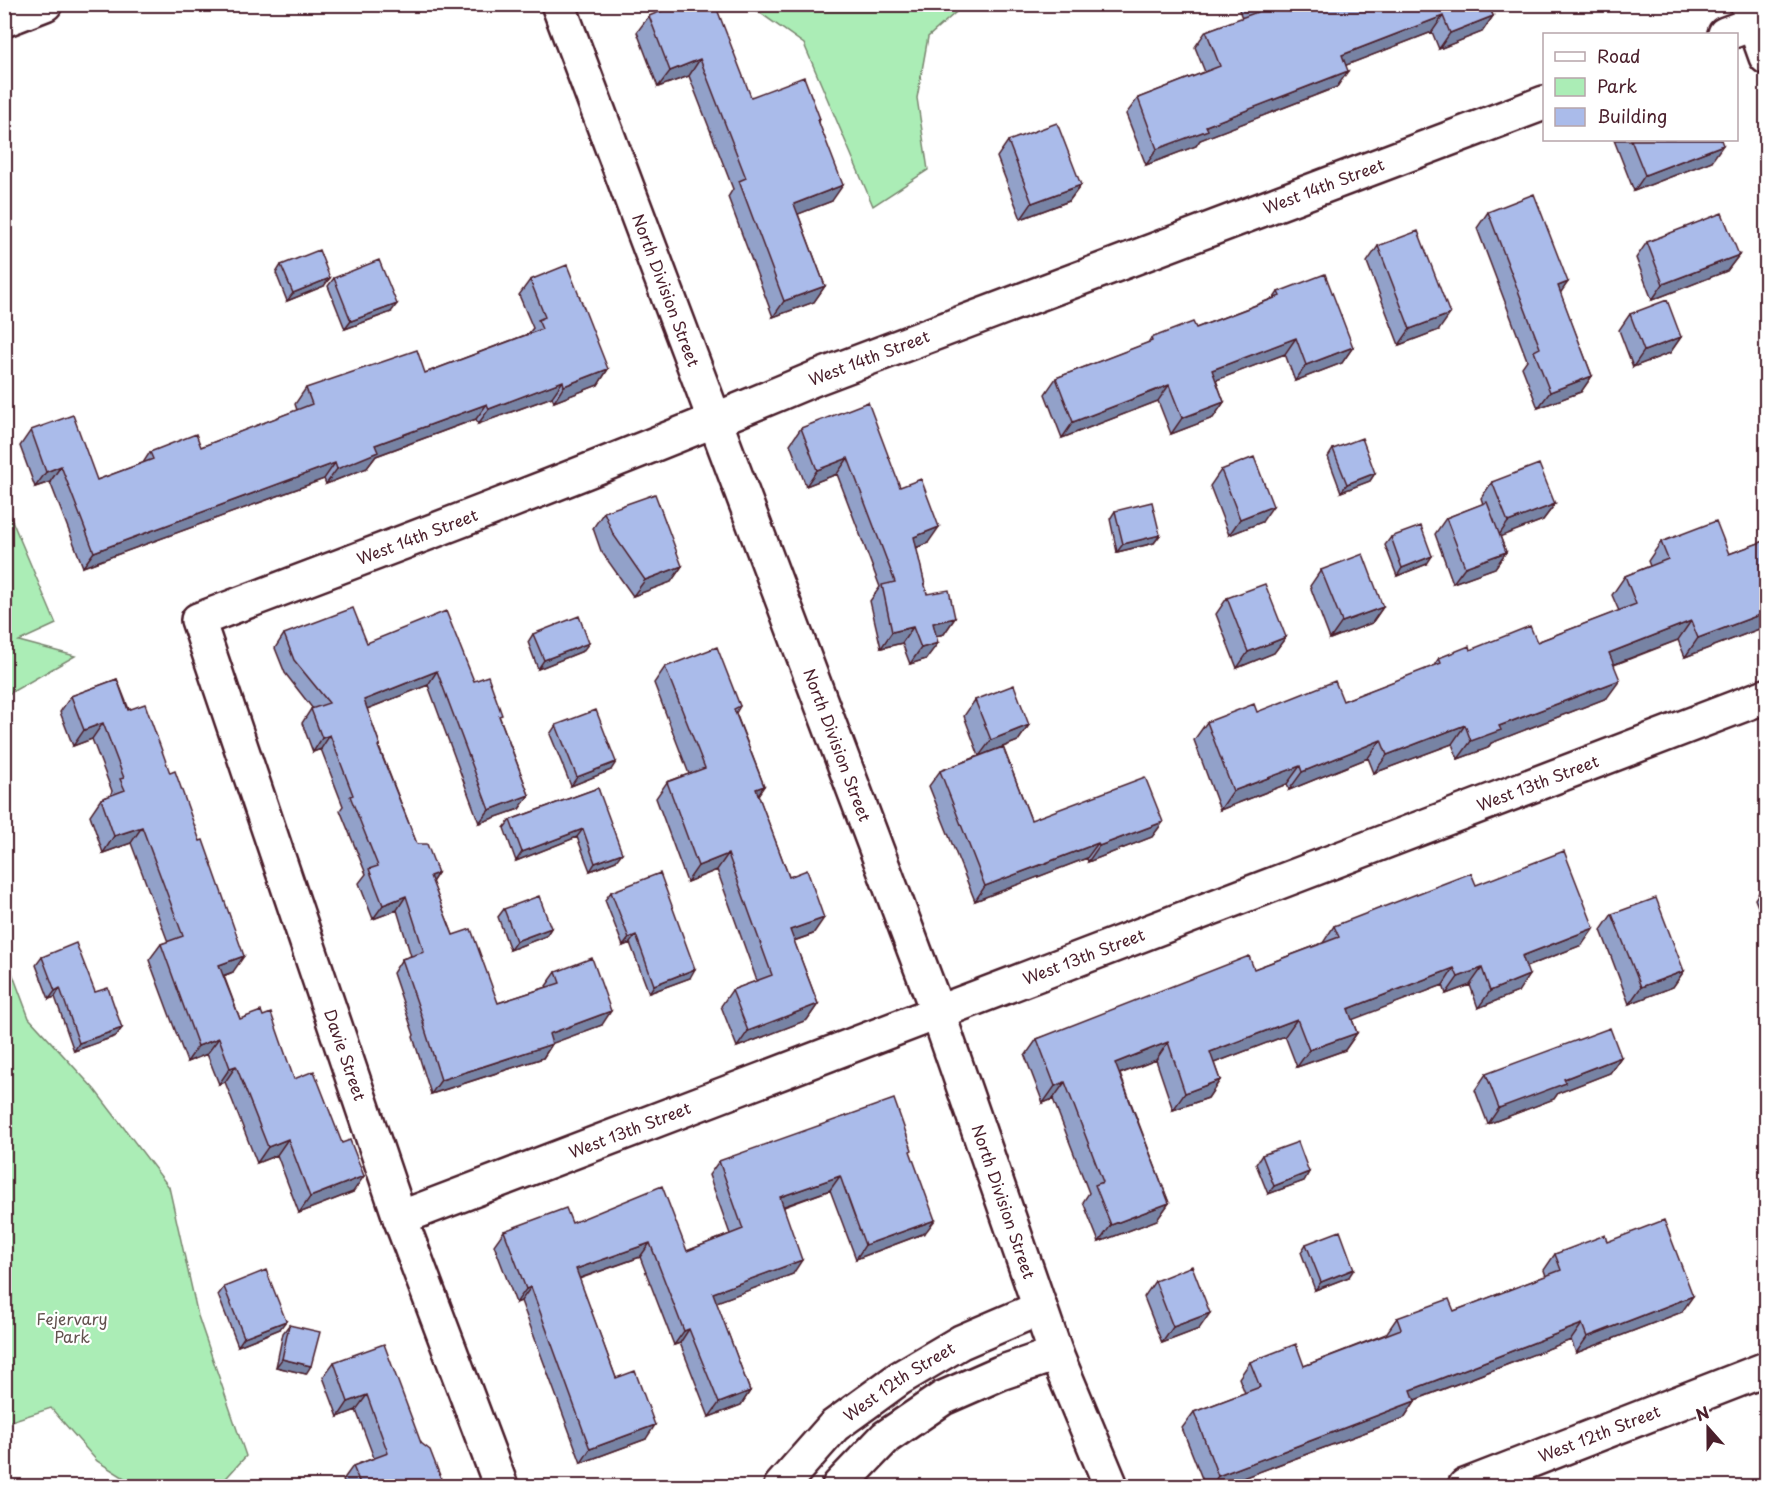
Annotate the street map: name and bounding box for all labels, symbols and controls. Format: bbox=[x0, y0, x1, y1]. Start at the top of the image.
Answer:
legend bbox=[1543, 33, 1738, 141]
text: Road bbox=[1597, 42, 1641, 69]
text: Park bbox=[1597, 72, 1637, 99]
text: Building bbox=[1597, 102, 1667, 129]
street label: West 14th Street bbox=[1259, 151, 1388, 219]
street label: North Division Street bbox=[627, 210, 707, 370]
street label: West 14th Street bbox=[805, 323, 933, 391]
street label: West 14th Street bbox=[353, 502, 481, 570]
street label: North Division Street bbox=[798, 665, 878, 825]
street label: West 13th Street bbox=[1473, 748, 1602, 816]
street label: West 13th Street bbox=[1019, 921, 1148, 990]
street label: Davie Street bbox=[319, 1006, 373, 1104]
street label: West 13th Street bbox=[565, 1095, 694, 1163]
street label: North Division Street bbox=[967, 1121, 1042, 1282]
park label: Fejervary Park bbox=[36, 1306, 108, 1348]
street label: West 12th Street bbox=[838, 1335, 959, 1426]
street label: West 12th Street bbox=[1534, 1398, 1664, 1468]
north arrow bbox=[1678, 1398, 1738, 1458]
text: N bbox=[1692, 1400, 1712, 1427]

